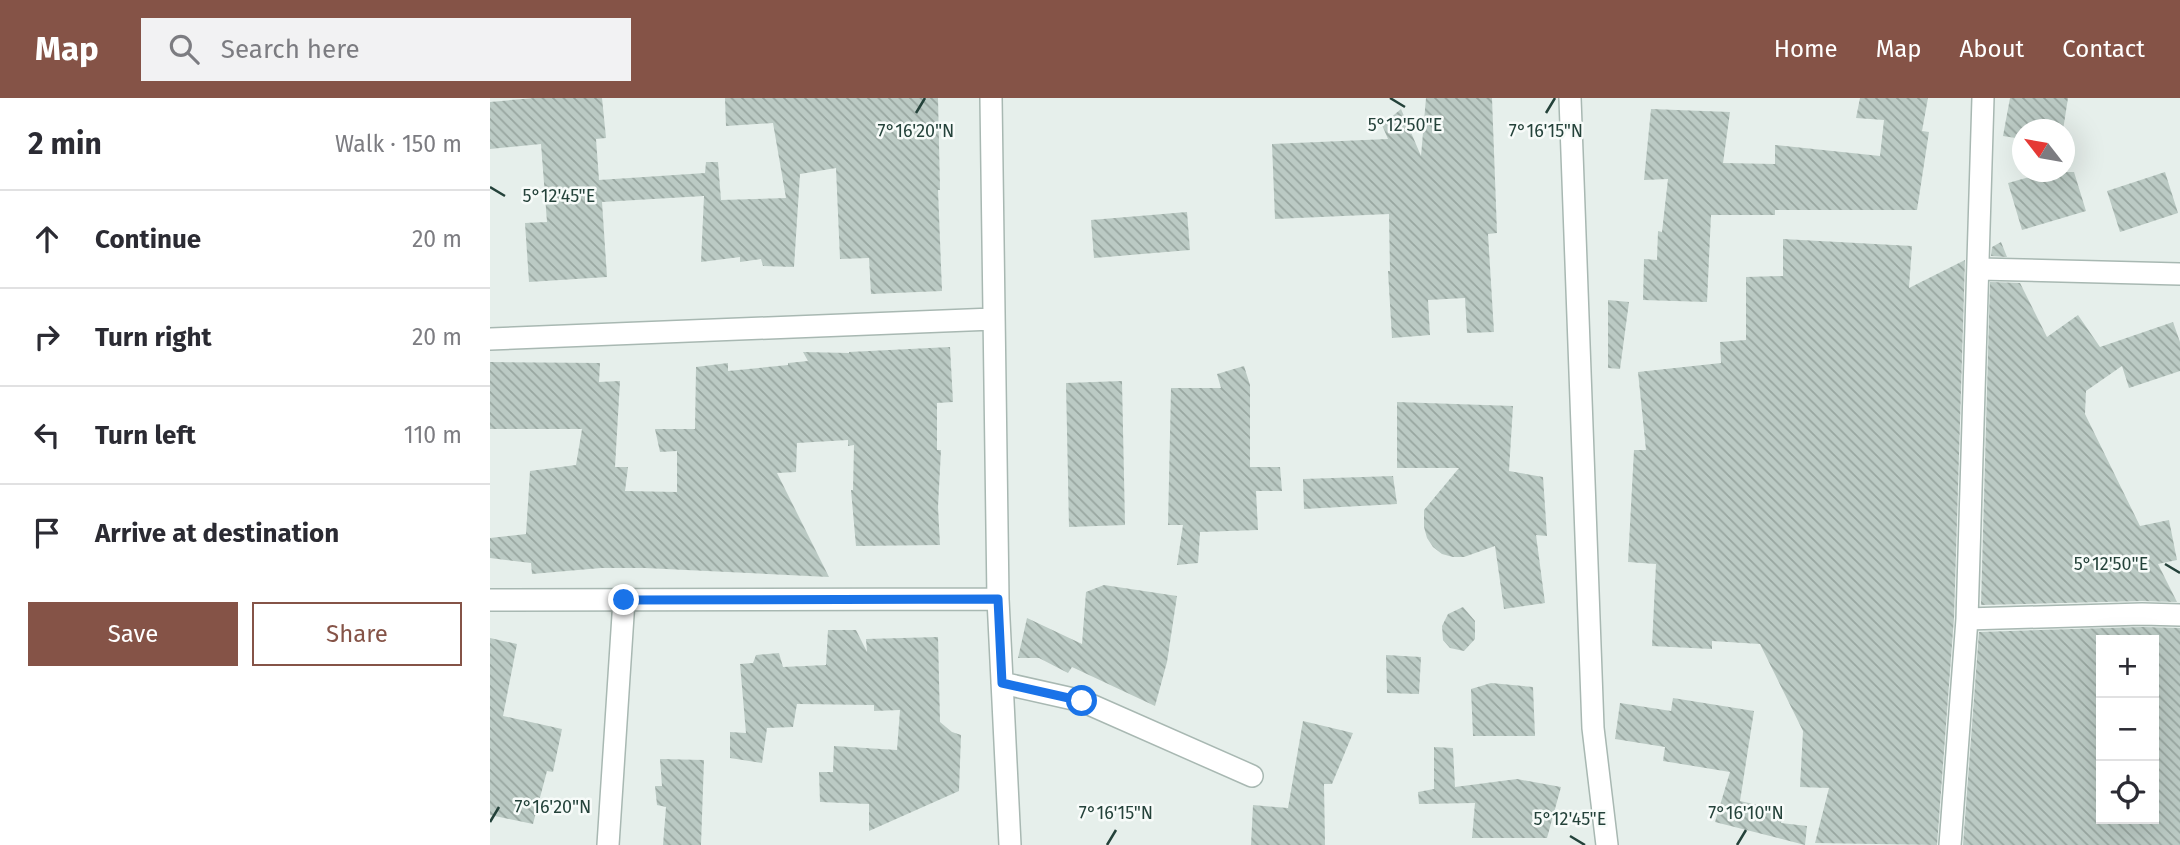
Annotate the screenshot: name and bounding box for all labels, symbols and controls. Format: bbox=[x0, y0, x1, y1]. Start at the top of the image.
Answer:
search box bbox=[141, 18, 631, 81]
text: Map bbox=[35, 29, 99, 69]
icon: search bbox=[165, 30, 203, 68]
text: Search here bbox=[221, 34, 360, 65]
text: Home bbox=[1774, 35, 1838, 63]
text: Map bbox=[1876, 35, 1922, 63]
text: About bbox=[1960, 35, 2024, 63]
text: Contact bbox=[2062, 35, 2145, 63]
text: 5°12'50"E bbox=[1368, 114, 1442, 136]
north arrow bbox=[2012, 119, 2075, 182]
text: 7°16'20"N bbox=[878, 120, 954, 142]
text: 7°16'15"N bbox=[1509, 120, 1583, 142]
text: 2 min bbox=[28, 126, 102, 162]
text: Walk · 150 m bbox=[335, 130, 462, 158]
text: 5°12'45"E bbox=[523, 185, 595, 207]
icon: ahead bbox=[28, 220, 66, 258]
text: Continue bbox=[95, 224, 201, 255]
text: 20 m bbox=[412, 225, 462, 253]
icon: right bbox=[28, 318, 66, 356]
text: Turn right bbox=[95, 322, 212, 353]
text: 20 m bbox=[412, 323, 462, 351]
icon: left bbox=[28, 416, 66, 454]
text: Turn left bbox=[95, 420, 196, 451]
text: 110 m bbox=[404, 421, 462, 449]
icon: arrive bbox=[28, 514, 66, 552]
text: Arrive at destination bbox=[95, 518, 339, 549]
text: 5°12'50"E bbox=[2074, 553, 2148, 575]
route end bbox=[608, 584, 639, 615]
button: Save bbox=[28, 602, 238, 666]
button: Share bbox=[252, 602, 462, 666]
map controls bbox=[2096, 635, 2159, 824]
button: + bbox=[2096, 635, 2159, 698]
route start bbox=[1066, 685, 1097, 716]
button: − bbox=[2096, 698, 2159, 761]
button: locate bbox=[2096, 761, 2159, 824]
text: 7°16'20"N bbox=[515, 796, 591, 818]
text: 7°16'15"N bbox=[1079, 802, 1153, 824]
text: 7°16'10"N bbox=[1708, 802, 1784, 824]
text: 5°12'45"E bbox=[1534, 808, 1606, 830]

